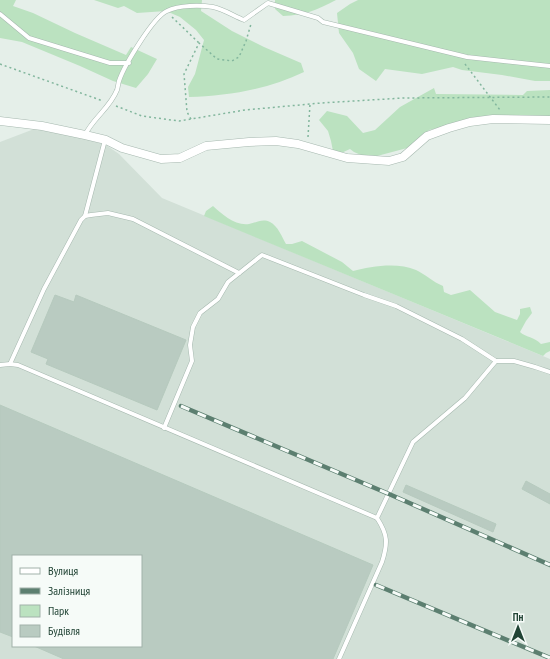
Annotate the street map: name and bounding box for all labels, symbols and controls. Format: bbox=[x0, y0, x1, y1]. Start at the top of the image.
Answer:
legend bbox=[12, 555, 142, 647]
text: Вулиця bbox=[48, 563, 78, 578]
text: Залізниця bbox=[48, 583, 90, 598]
text: Парк bbox=[48, 603, 69, 618]
north arrow bbox=[498, 607, 538, 647]
text: Пн bbox=[513, 610, 523, 624]
text: Будівля bbox=[48, 623, 80, 638]

